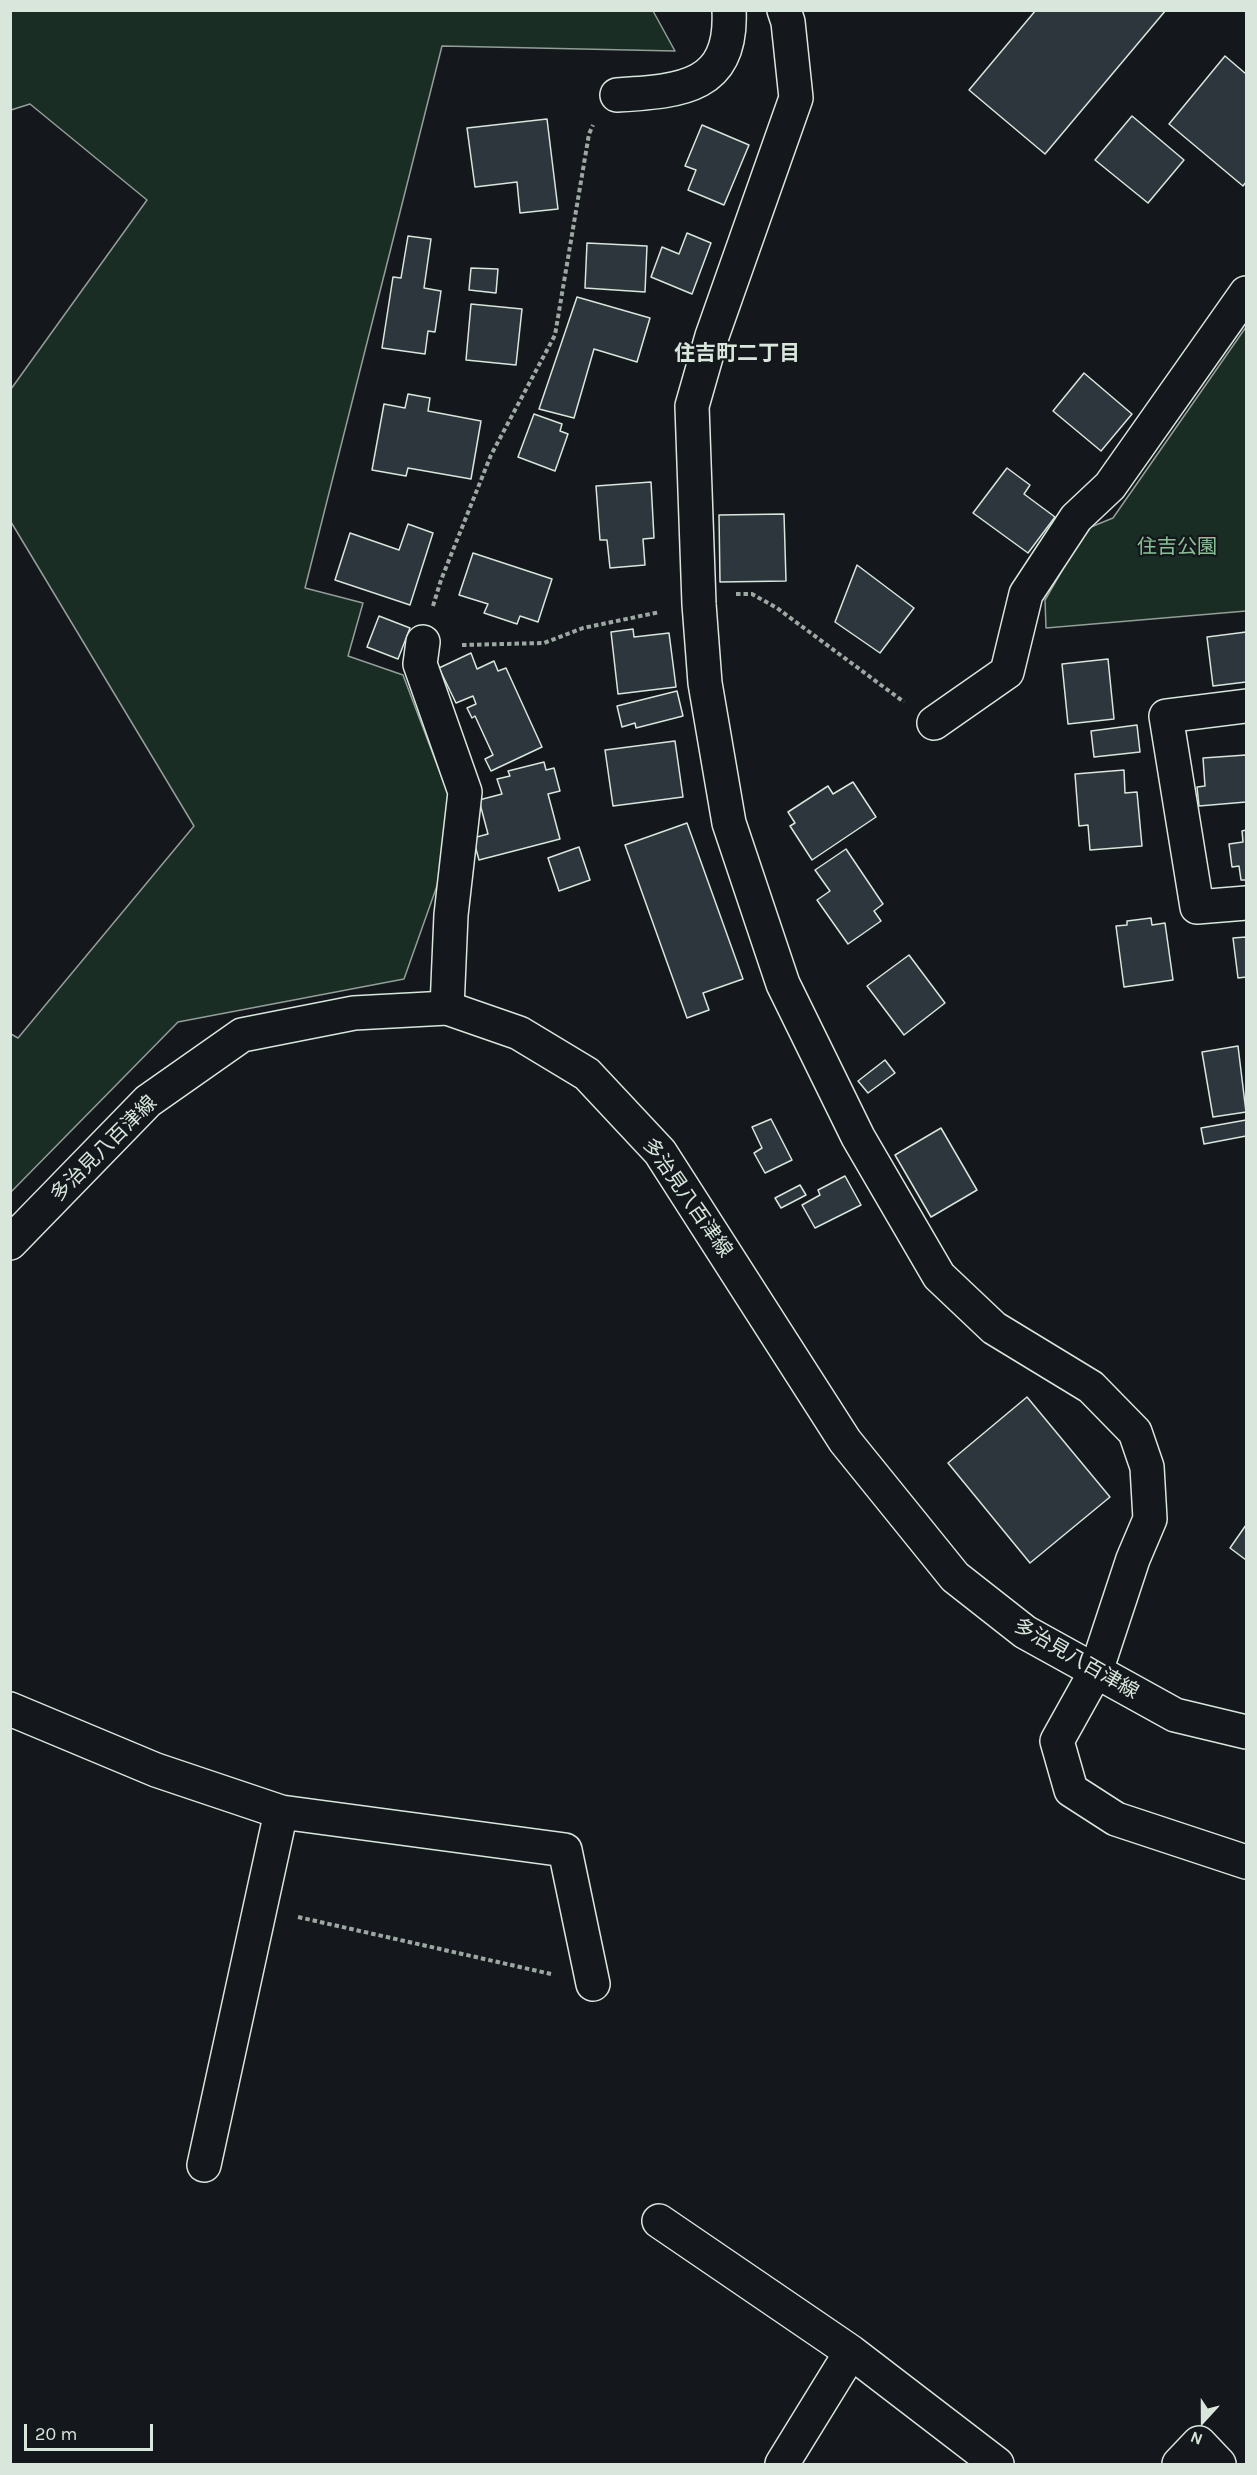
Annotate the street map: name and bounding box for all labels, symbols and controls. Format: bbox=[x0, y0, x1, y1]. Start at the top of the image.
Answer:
district label: 住吉町二丁目 bbox=[674, 341, 800, 367]
park label: 住吉公園 bbox=[1137, 535, 1217, 559]
street label: 多治見八百津線 bbox=[46, 1091, 162, 1207]
street label: 多治見八百津線 bbox=[637, 1134, 737, 1262]
street label: 多治見八百津線 bbox=[1009, 1614, 1143, 1704]
north arrow bbox=[1173, 2391, 1233, 2451]
scale bar bbox=[27, 2412, 156, 2450]
text: 20 m bbox=[35, 2423, 77, 2445]
text: N bbox=[1188, 2427, 1205, 2449]

